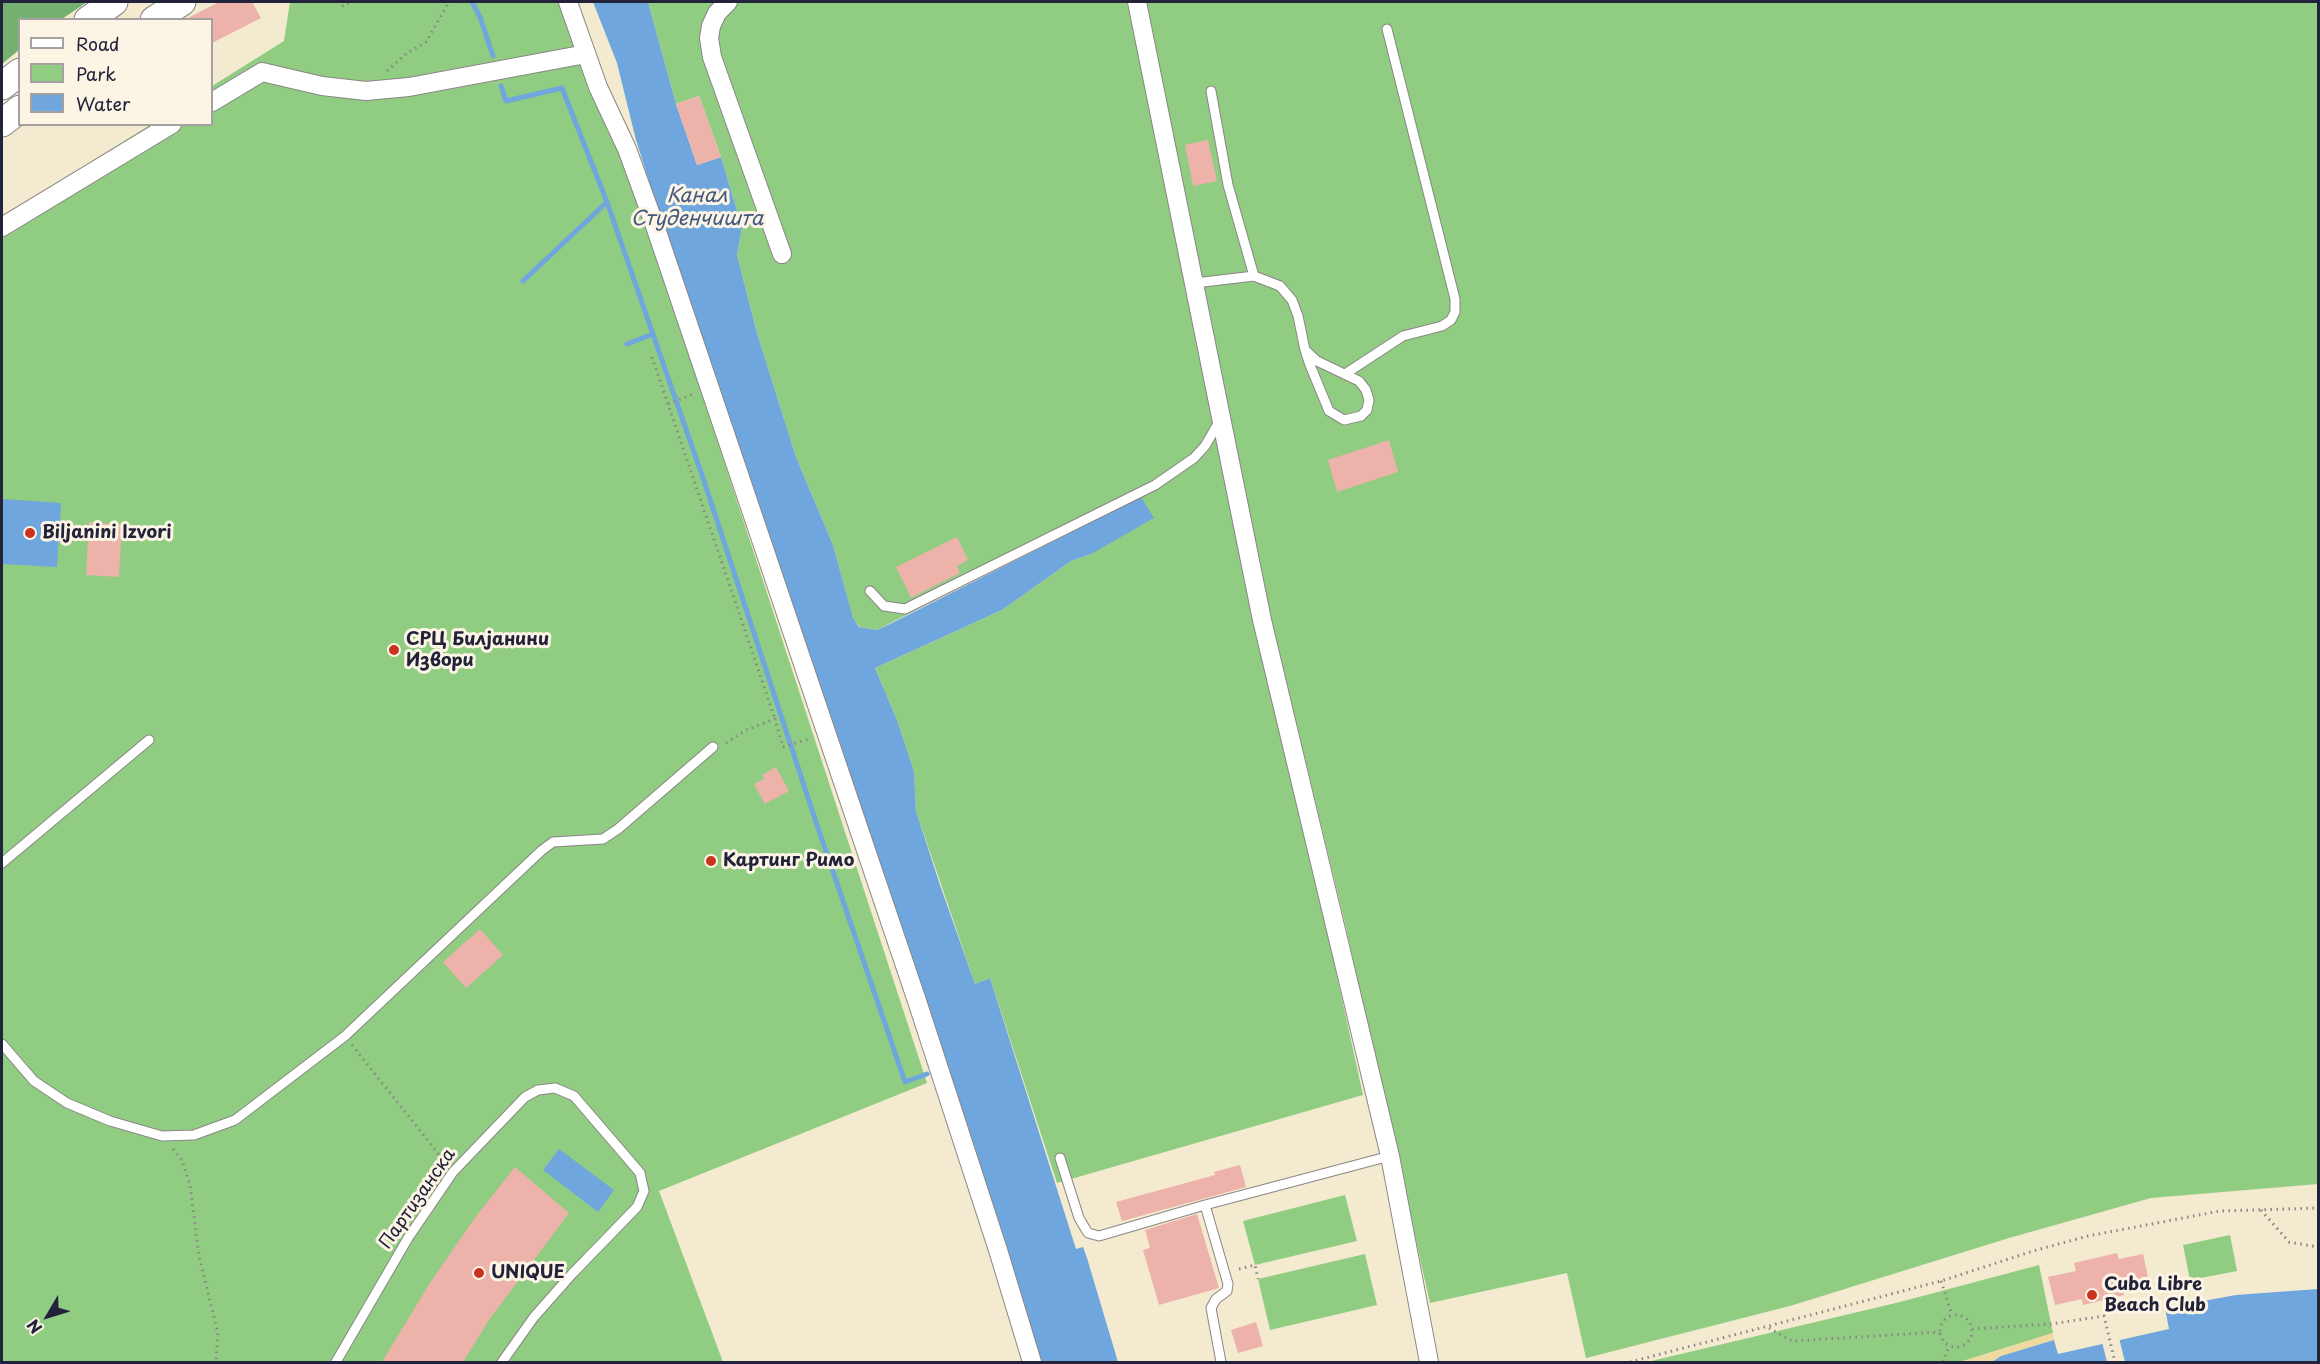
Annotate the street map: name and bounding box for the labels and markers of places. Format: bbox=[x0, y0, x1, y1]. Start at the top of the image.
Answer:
place label: Biljanini Izvori bbox=[42, 522, 171, 544]
marker: Biljanini Izvori bbox=[23, 526, 37, 540]
place label: СРЦ Билјанини Извори bbox=[406, 629, 549, 672]
marker: СРЦ Билјанини Извори bbox=[387, 643, 401, 657]
place label: Картинг Римо bbox=[723, 850, 854, 872]
marker: Картинг Римо bbox=[704, 854, 718, 868]
place label: UNIQUE bbox=[491, 1262, 565, 1284]
marker: UNIQUE bbox=[472, 1266, 486, 1280]
place label: Cuba Libre Beach Club bbox=[2104, 1274, 2206, 1316]
marker: Cuba Libre Beach Club bbox=[2085, 1288, 2099, 1302]

